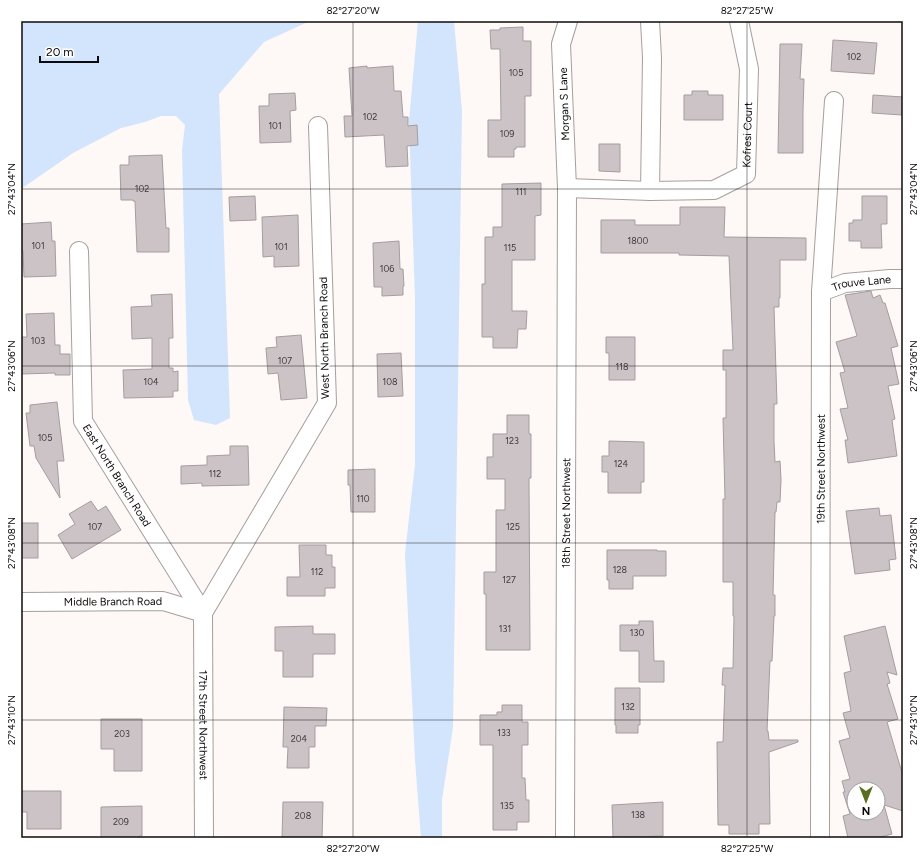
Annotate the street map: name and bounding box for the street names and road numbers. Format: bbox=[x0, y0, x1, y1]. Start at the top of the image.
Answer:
street label: Morgan S Lane bbox=[557, 67, 572, 141]
street label: Kofresi Court bbox=[740, 102, 755, 168]
street label: Trouve Lane bbox=[830, 273, 892, 294]
street label: West North Branch Road bbox=[317, 277, 332, 399]
street label: 19th Street Northwest bbox=[815, 414, 828, 524]
street label: East North Branch Road bbox=[80, 422, 153, 529]
street label: 18th Street Northwest bbox=[560, 458, 573, 568]
street label: Middle Branch Road bbox=[64, 595, 162, 609]
street label: 17th Street Northwest bbox=[196, 670, 210, 780]

